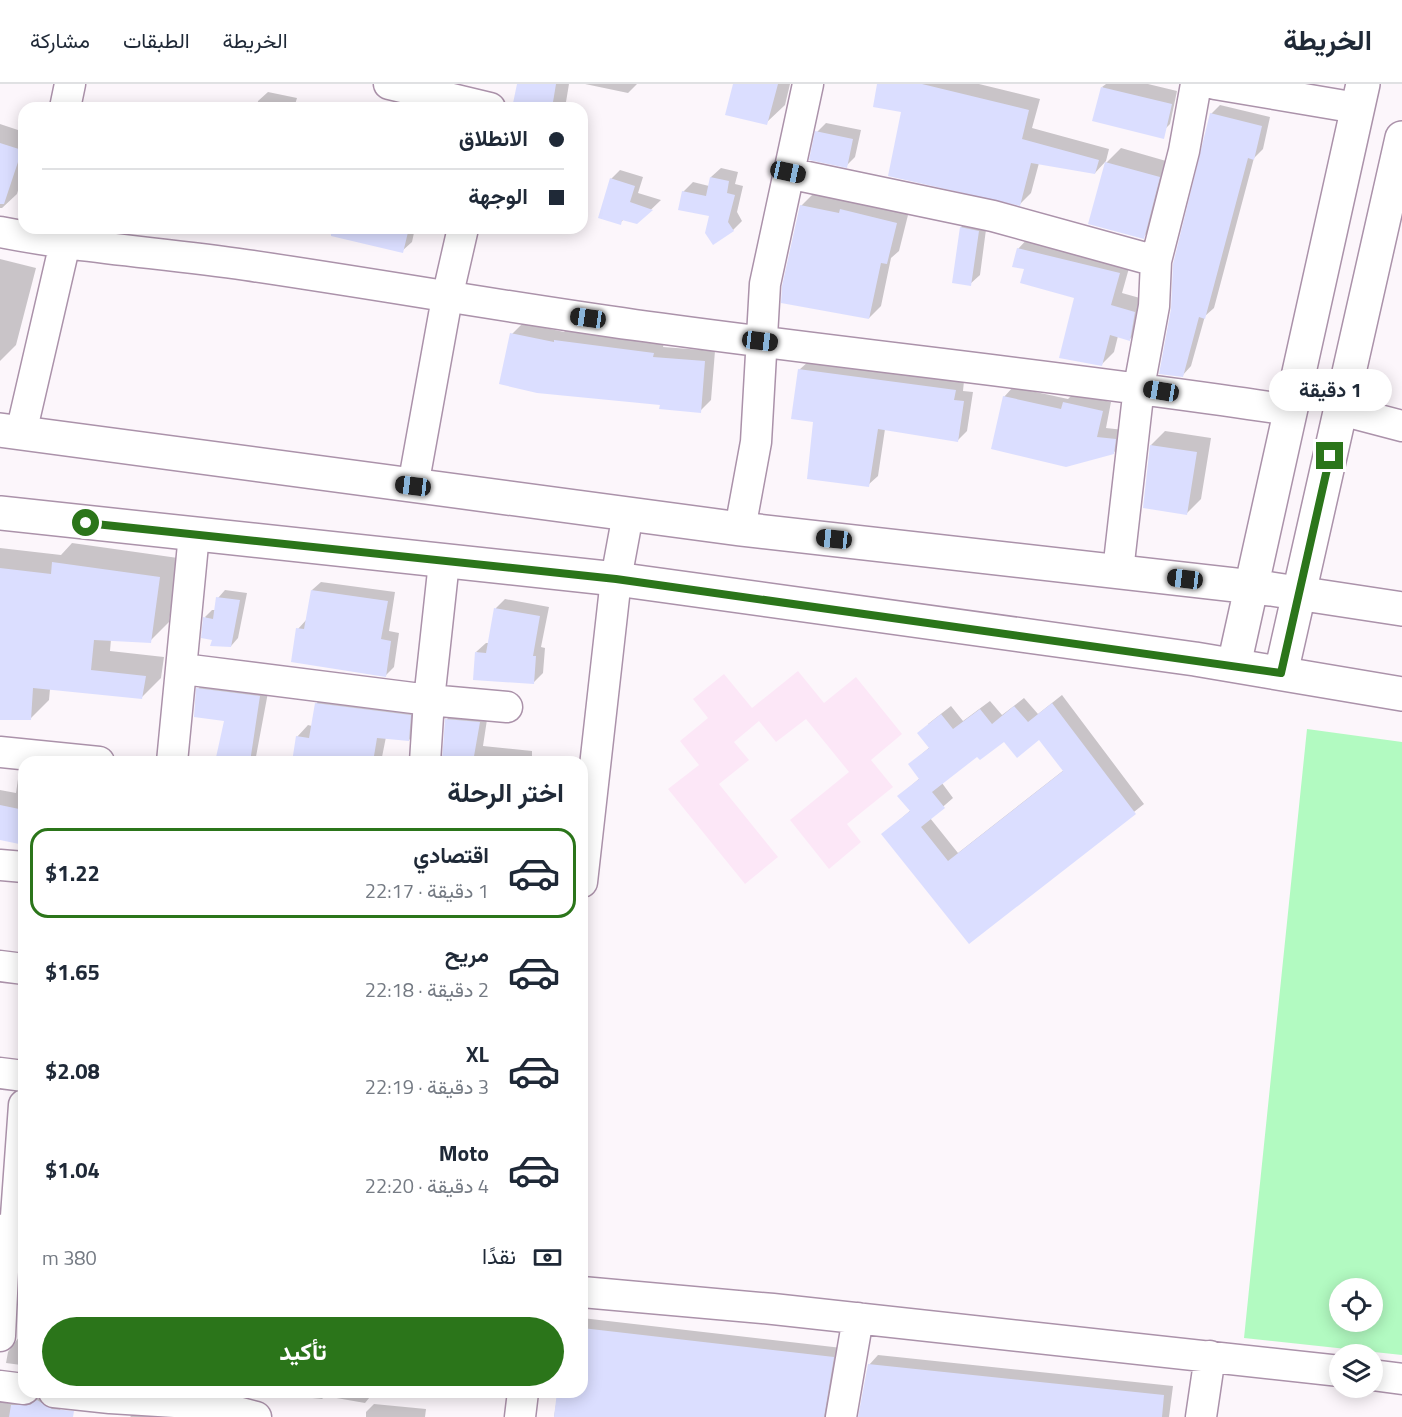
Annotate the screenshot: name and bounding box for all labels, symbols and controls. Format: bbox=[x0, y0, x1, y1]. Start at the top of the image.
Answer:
text: الخريطة bbox=[1283, 18, 1372, 61]
text: مشاركة bbox=[30, 24, 90, 56]
text: الطبقات bbox=[123, 24, 190, 56]
text: الخريطة bbox=[223, 24, 288, 56]
text: الانطلاق bbox=[459, 121, 528, 155]
car bbox=[769, 159, 807, 185]
text: الوجهة bbox=[468, 179, 528, 213]
car bbox=[569, 307, 607, 329]
car bbox=[741, 330, 779, 352]
callout: 1 دقيقة bbox=[1268, 369, 1392, 411]
text: 1 دقيقة bbox=[1299, 374, 1362, 405]
car bbox=[1142, 379, 1180, 403]
route end bbox=[1316, 442, 1343, 469]
car bbox=[394, 475, 432, 497]
route start bbox=[72, 509, 99, 536]
car bbox=[815, 528, 853, 550]
car bbox=[1166, 568, 1204, 590]
text: اختر الرحلة bbox=[447, 771, 564, 812]
text: اقتصادي bbox=[413, 838, 489, 872]
icon: car bbox=[507, 846, 561, 900]
text: $1.22 bbox=[45, 856, 100, 890]
text: 1 دقيقة · 22:17 bbox=[365, 875, 489, 906]
text: مريح bbox=[445, 937, 489, 971]
icon: car bbox=[507, 945, 561, 999]
text: $1.65 bbox=[45, 955, 100, 989]
text: 2 دقيقة · 22:18 bbox=[365, 974, 489, 1005]
text: XL bbox=[466, 1037, 489, 1071]
icon: car bbox=[507, 1044, 561, 1098]
text: $2.08 bbox=[45, 1054, 100, 1088]
text: 3 دقيقة · 22:19 bbox=[365, 1071, 489, 1102]
text: Moto bbox=[439, 1136, 489, 1170]
icon: car bbox=[507, 1143, 561, 1197]
text: $1.04 bbox=[45, 1153, 100, 1187]
text: 4 دقيقة · 22:20 bbox=[365, 1170, 489, 1201]
text: نقدًا bbox=[482, 1239, 516, 1273]
icon: cash bbox=[531, 1241, 564, 1274]
text: 380 m bbox=[42, 1242, 97, 1273]
map controls bbox=[1329, 1278, 1383, 1398]
button: locate bbox=[1329, 1278, 1383, 1332]
button: تأكيد bbox=[42, 1317, 564, 1386]
button: layers bbox=[1329, 1344, 1383, 1398]

